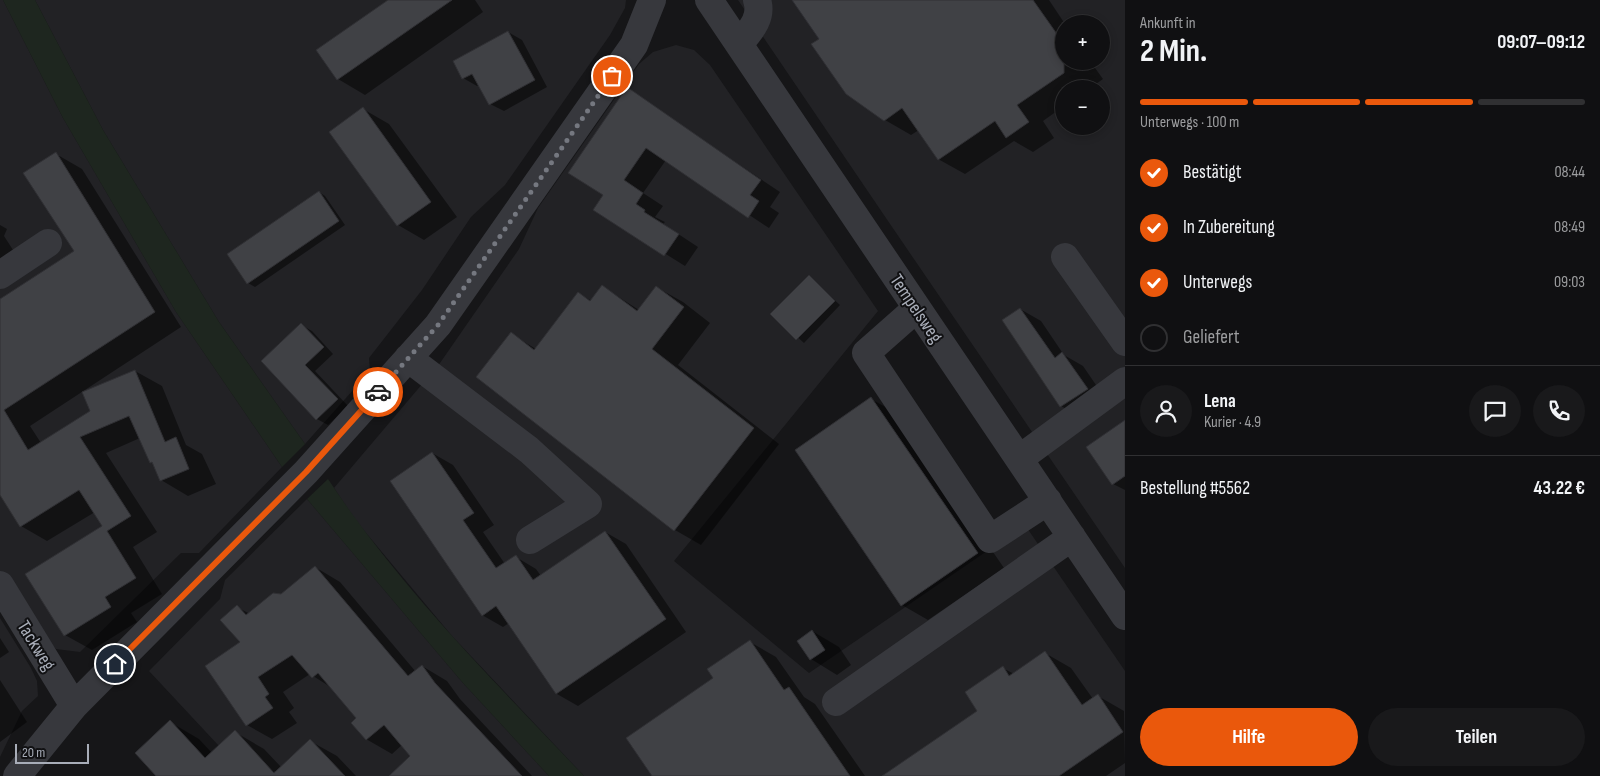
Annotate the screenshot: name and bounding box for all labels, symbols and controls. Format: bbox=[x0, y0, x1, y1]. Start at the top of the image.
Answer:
text: Ankunft in bbox=[1140, 14, 1196, 33]
map controls bbox=[1055, 15, 1110, 135]
button: + bbox=[1055, 15, 1110, 70]
text: 09:07–09:12 bbox=[1497, 31, 1585, 54]
text: 2 Min. bbox=[1140, 32, 1207, 71]
pin bbox=[591, 55, 633, 97]
icon: bag bbox=[598, 62, 626, 90]
button: − bbox=[1055, 80, 1110, 135]
text: Unterwegs · 100 m bbox=[1140, 113, 1239, 132]
icon: check bbox=[1140, 159, 1168, 187]
text: Bestätigt bbox=[1183, 161, 1242, 184]
text: 08:44 bbox=[1554, 163, 1585, 182]
icon: check bbox=[1140, 214, 1168, 242]
text: In Zubereitung bbox=[1183, 216, 1275, 239]
text: 08:49 bbox=[1554, 218, 1585, 237]
icon: check bbox=[1140, 269, 1168, 297]
street label: Tempelsweg bbox=[884, 270, 947, 348]
text: Unterwegs bbox=[1183, 271, 1252, 294]
text: 09:03 bbox=[1554, 273, 1585, 292]
text: Geliefert bbox=[1183, 326, 1239, 349]
courier bbox=[353, 367, 403, 417]
icon: car bbox=[364, 378, 392, 406]
button: person bbox=[1140, 385, 1192, 437]
button: chat bbox=[1469, 385, 1521, 437]
button: phone bbox=[1533, 385, 1585, 437]
text: Lena bbox=[1204, 390, 1236, 413]
text: Kurier · 4.9 bbox=[1204, 413, 1261, 432]
text: Bestellung #5562 bbox=[1140, 477, 1250, 500]
text: 43.22 € bbox=[1534, 477, 1585, 500]
street label: Tackweg bbox=[12, 617, 60, 675]
pin bbox=[94, 643, 136, 685]
icon: home bbox=[101, 650, 129, 678]
button: Hilfe bbox=[1140, 708, 1358, 766]
button: Teilen bbox=[1368, 708, 1585, 766]
scale bar bbox=[15, 741, 89, 764]
text: 20 m bbox=[22, 744, 45, 761]

